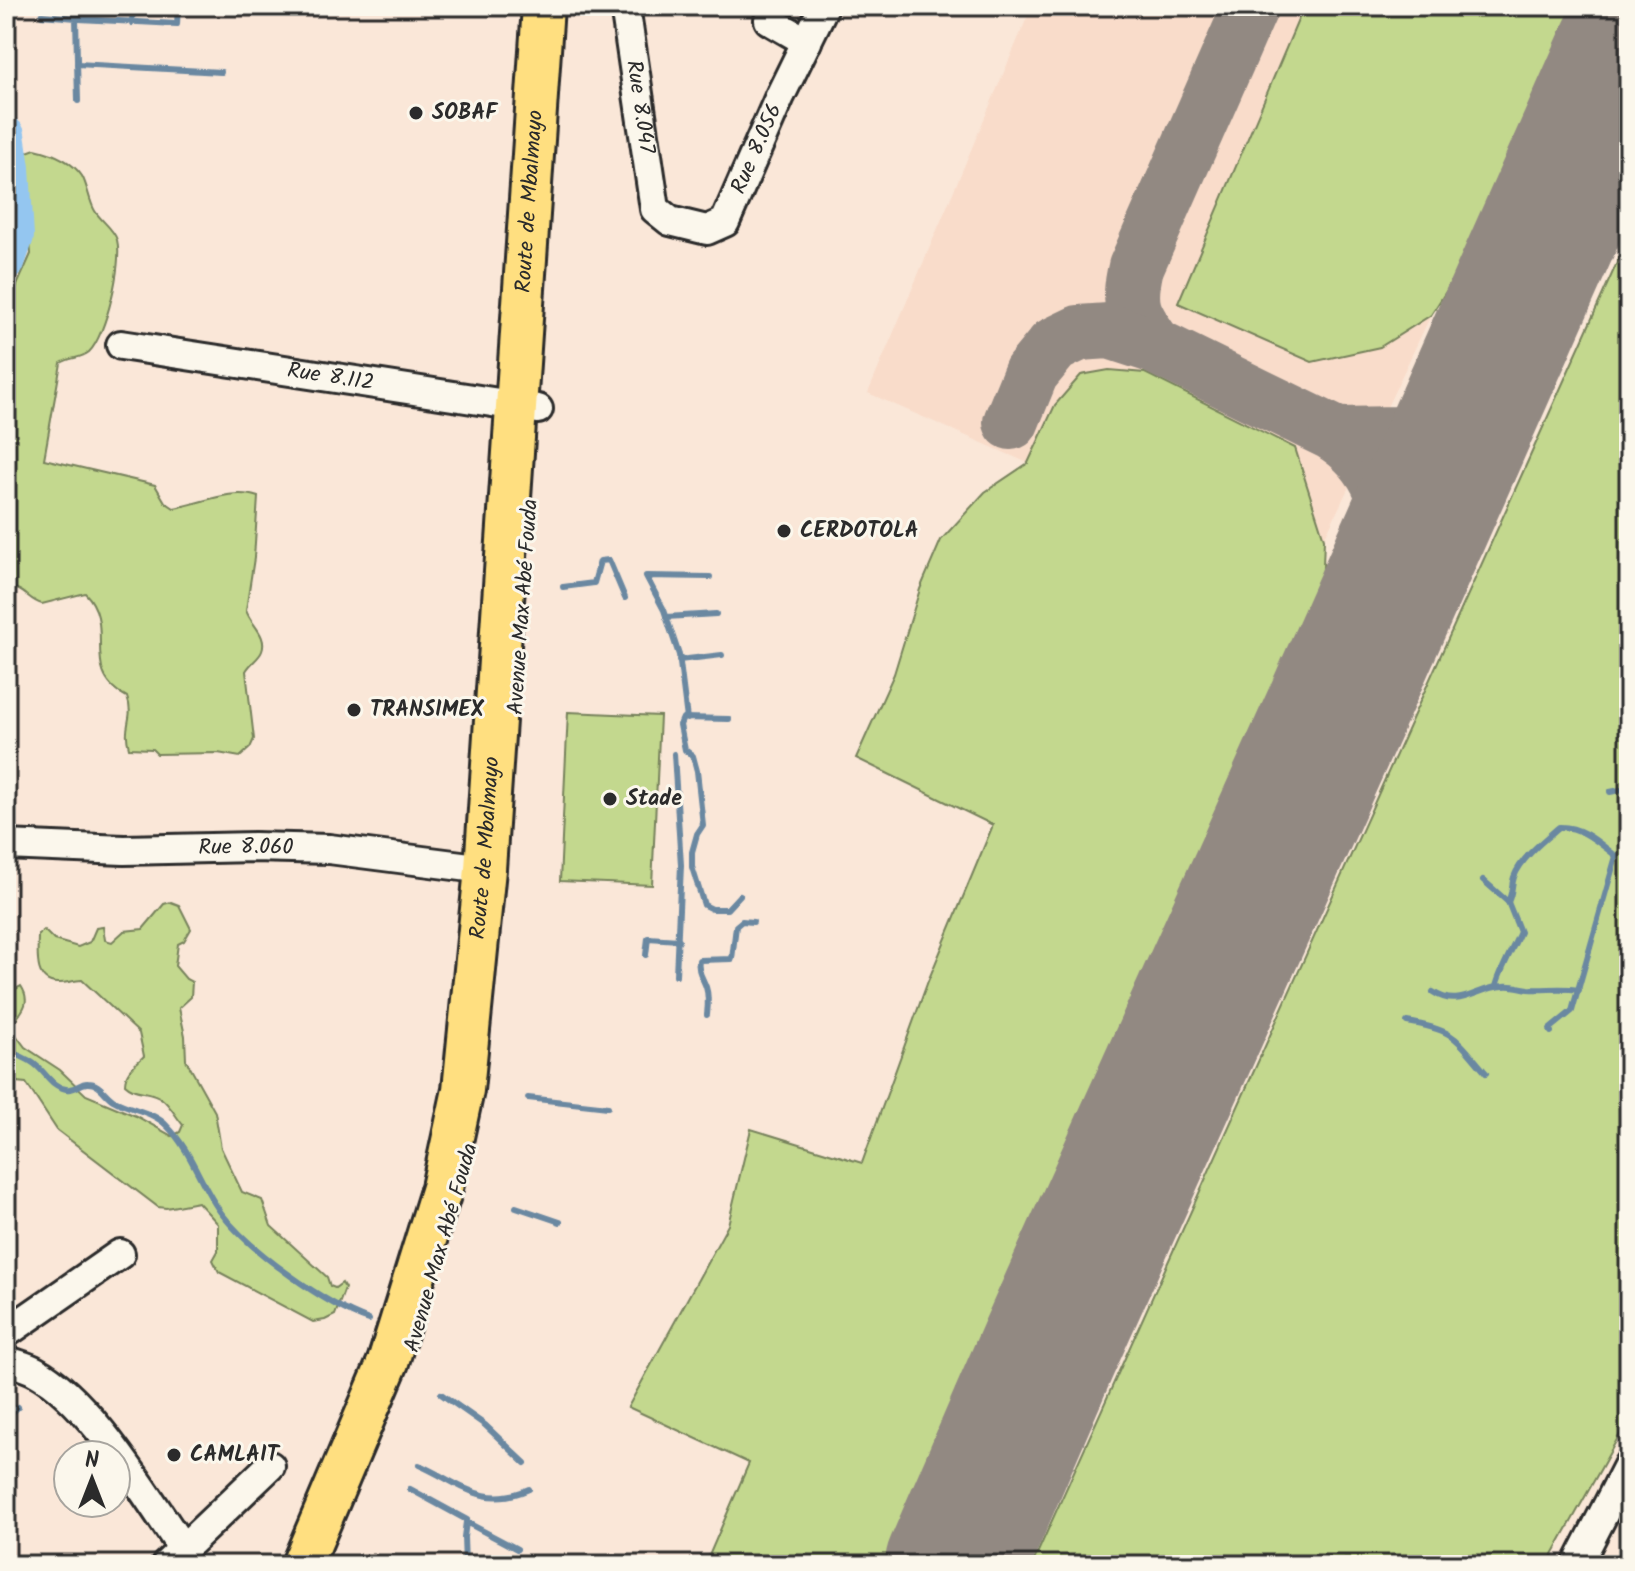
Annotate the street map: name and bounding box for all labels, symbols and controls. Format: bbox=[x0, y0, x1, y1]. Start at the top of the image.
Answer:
street label: Rue 8.047 bbox=[616, 58, 664, 157]
place label: SOBAF bbox=[432, 96, 499, 131]
street label: Rue 8.056 bbox=[722, 98, 792, 200]
marker: SOBAF bbox=[407, 104, 425, 122]
street label: Route de Mbalmayo bbox=[506, 109, 553, 294]
street label: Rue 8.112 bbox=[285, 353, 376, 401]
street label: Avenue Max Abé Fouda bbox=[499, 498, 549, 716]
place label: CERDOTOLA bbox=[800, 514, 919, 549]
marker: CERDOTOLA bbox=[775, 522, 793, 540]
place label: TRANSIMEX bbox=[370, 693, 485, 728]
marker: TRANSIMEX bbox=[345, 701, 363, 719]
street label: Route de Mbalmayo bbox=[461, 755, 510, 941]
place label: Stade bbox=[626, 782, 682, 817]
marker: Stade bbox=[601, 790, 619, 808]
street label: Rue 8.060 bbox=[198, 829, 294, 866]
street label: Avenue Max Abé Fouda bbox=[395, 1139, 489, 1357]
place label: CAMLAIT bbox=[190, 1438, 281, 1473]
north arrow bbox=[52, 1439, 132, 1519]
text: N bbox=[85, 1444, 99, 1479]
marker: CAMLAIT bbox=[165, 1446, 183, 1464]

